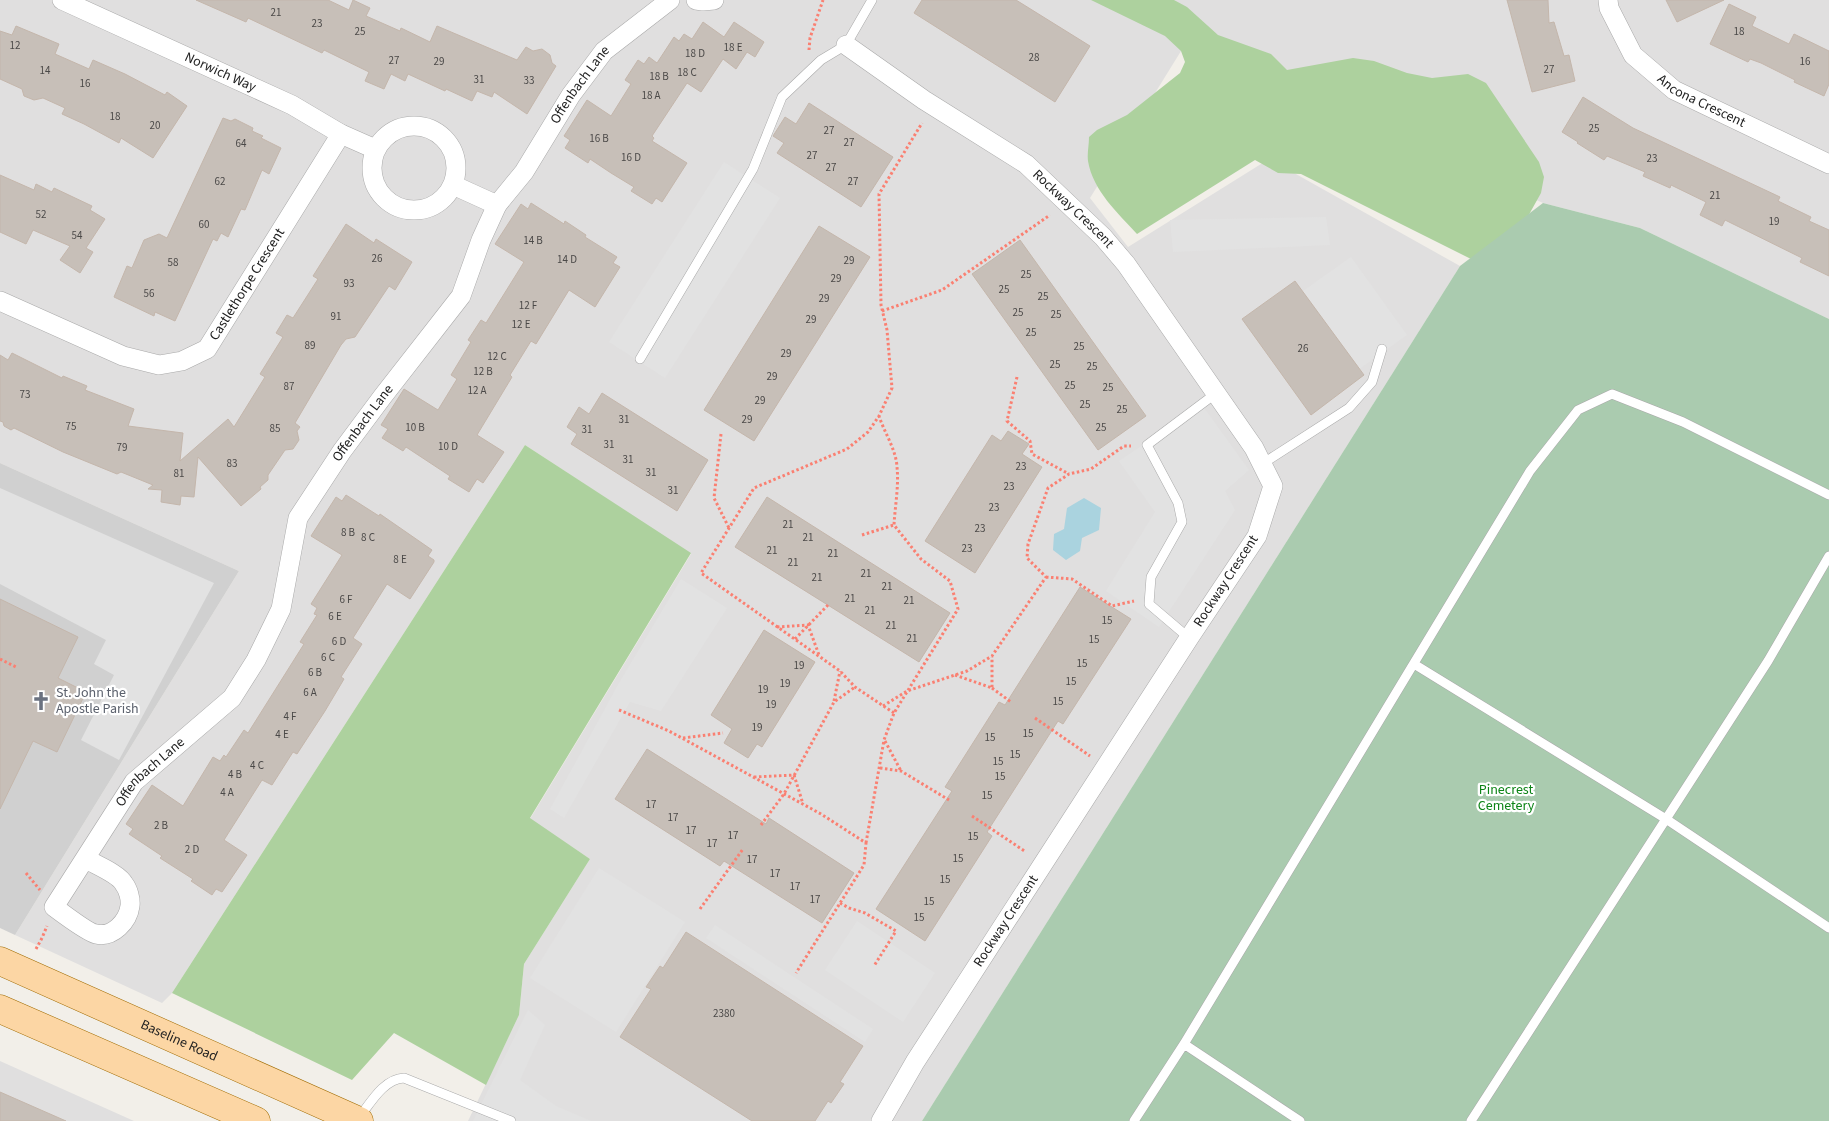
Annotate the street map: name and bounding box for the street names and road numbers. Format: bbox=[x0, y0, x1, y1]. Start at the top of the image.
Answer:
street label: Offenbach Lane bbox=[546, 40, 614, 128]
street label: Norwich Way bbox=[181, 47, 260, 97]
street label: Ancona Crescent bbox=[1653, 70, 1749, 133]
street label: Rockway Crescent bbox=[1028, 165, 1119, 253]
street label: Castlethorpe Crescent bbox=[205, 224, 290, 345]
street label: Offenbach Lane bbox=[327, 380, 398, 466]
street label: Rockway Crescent bbox=[1189, 531, 1263, 631]
street label: Offenbach Lane bbox=[111, 733, 189, 811]
street label: Rockway Crescent bbox=[969, 871, 1043, 971]
street label: Baseline Road bbox=[137, 1015, 221, 1067]

